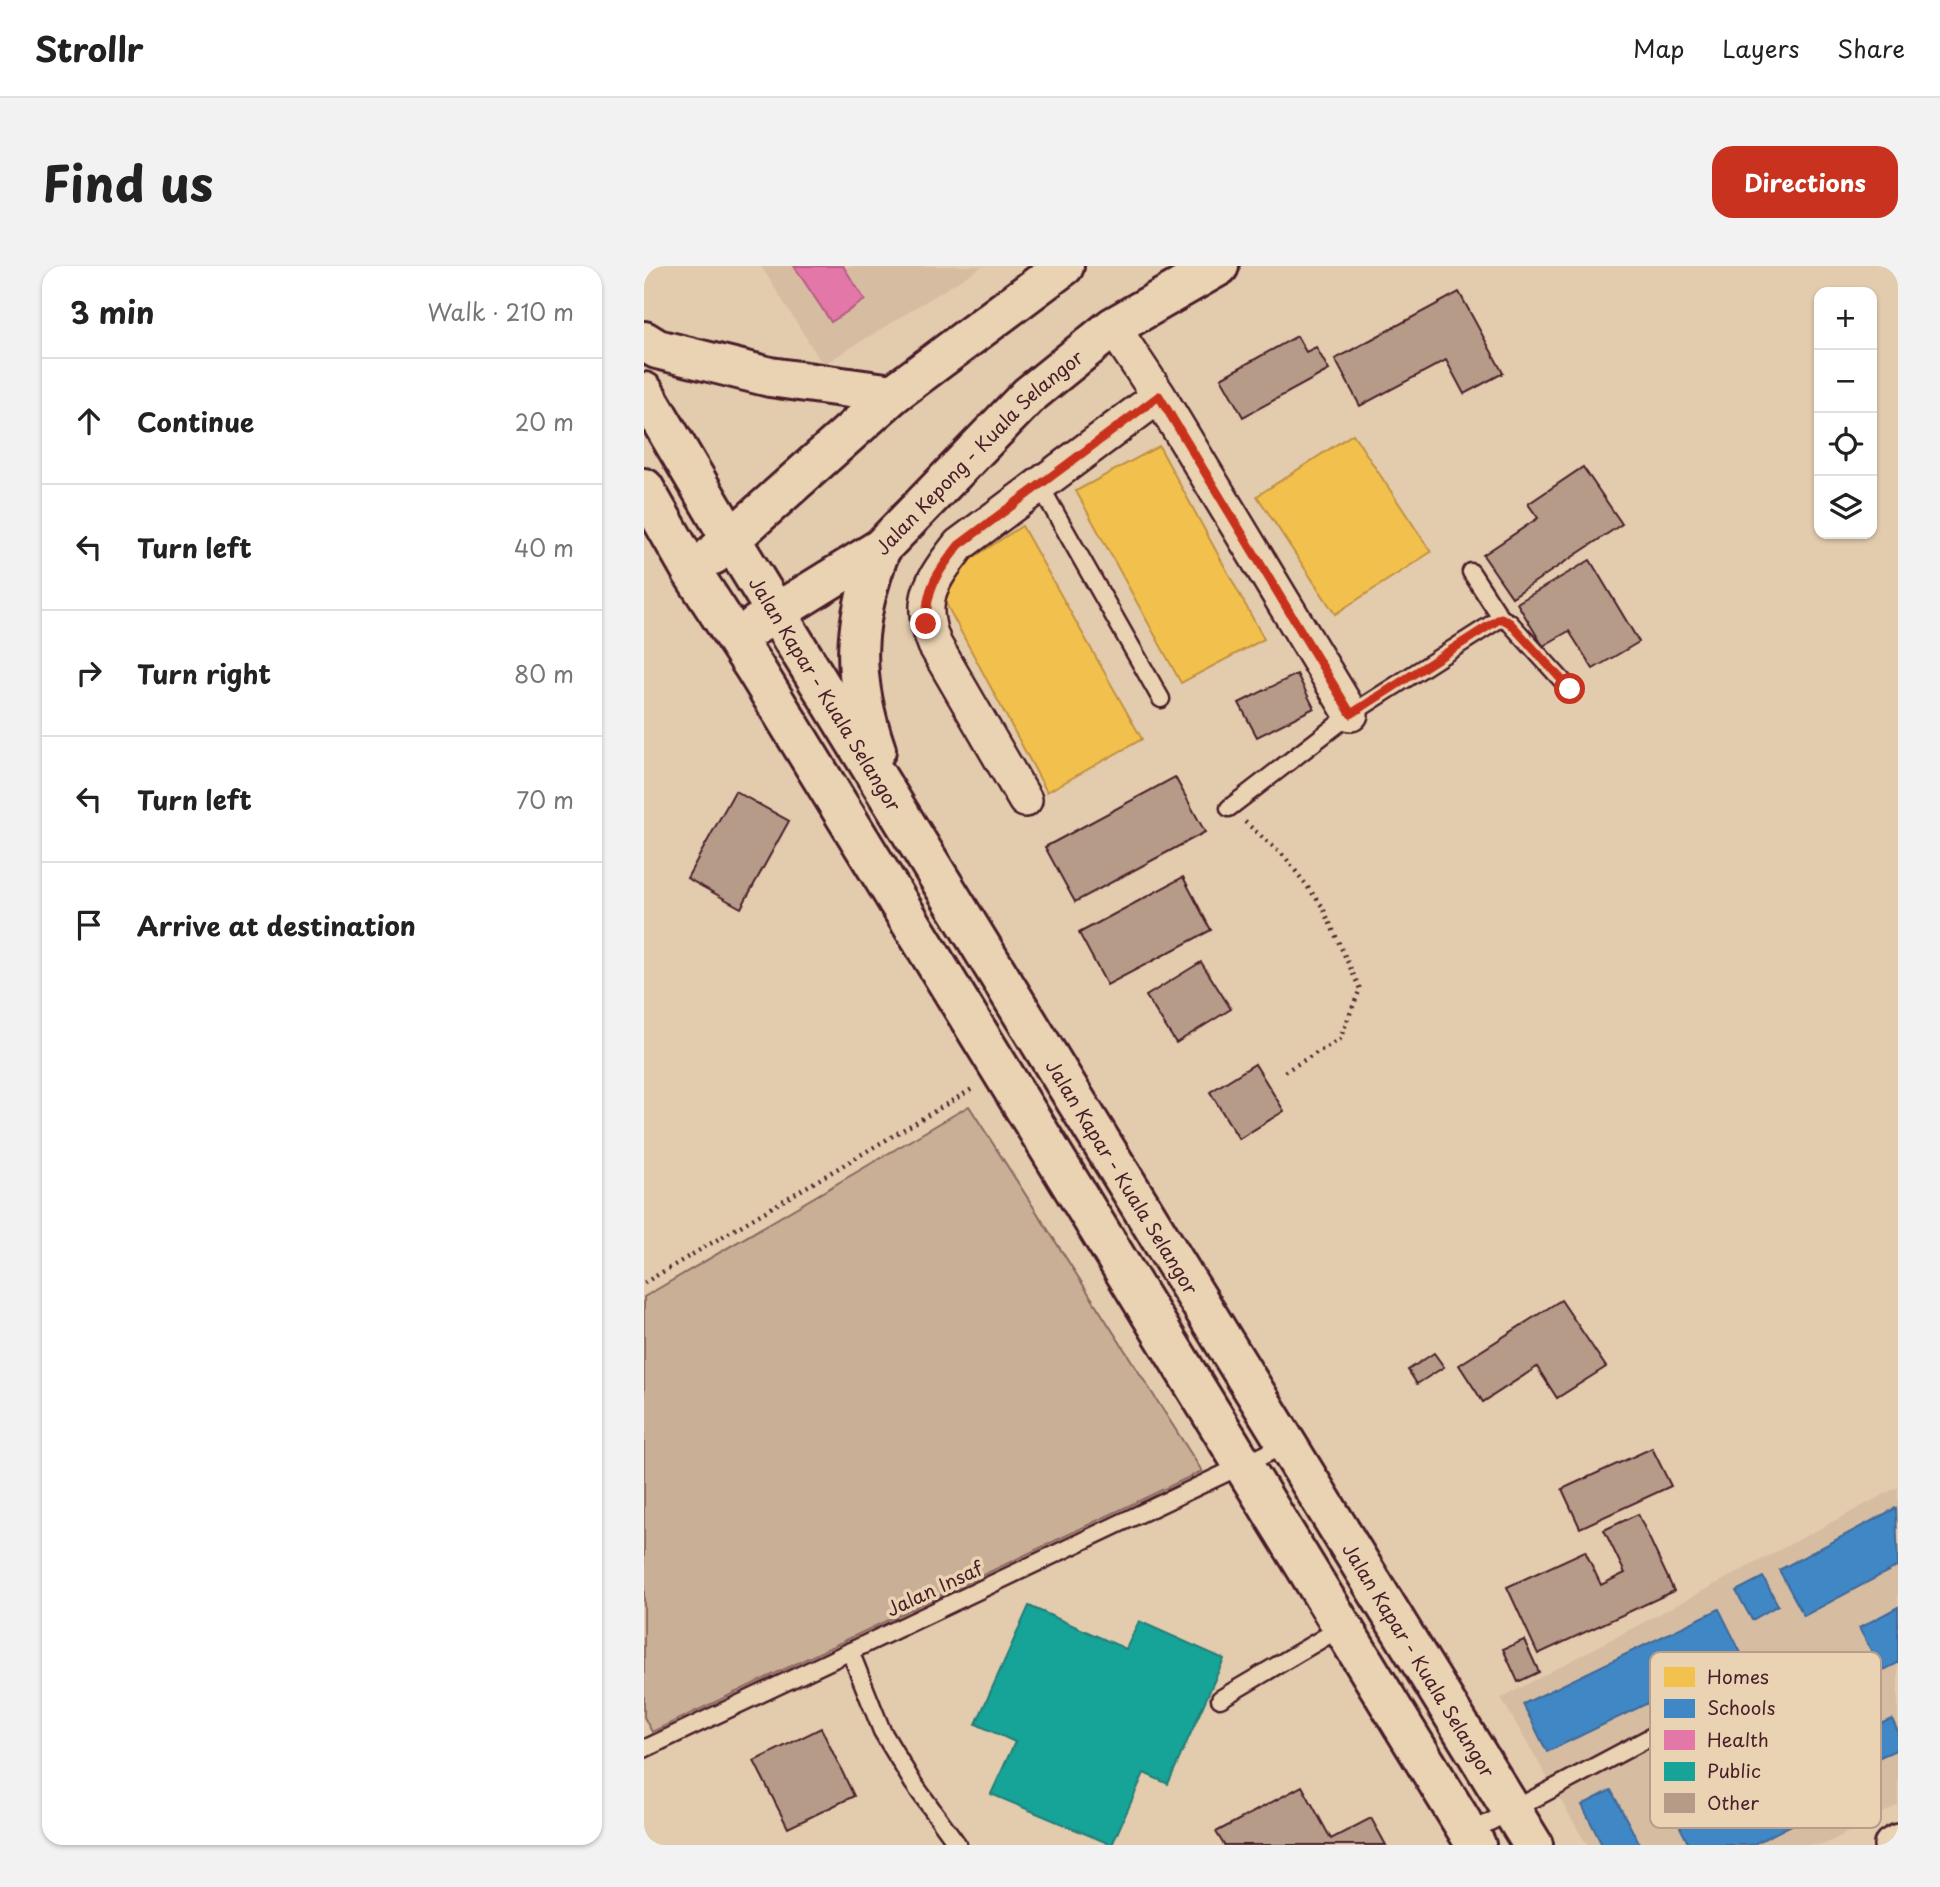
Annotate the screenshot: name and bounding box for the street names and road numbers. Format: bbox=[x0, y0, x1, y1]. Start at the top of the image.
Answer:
street label: Jalan Kepong - Kuala Selangor bbox=[868, 343, 1089, 561]
street label: Jalan Kapar - Kuala Selangor bbox=[743, 571, 909, 816]
street label: Jalan Kapar - Kuala Selangor bbox=[1040, 1054, 1205, 1300]
street label: Jalan Kapar - Kuala Selangor bbox=[1336, 1537, 1502, 1783]
street label: Jalan Insaf bbox=[881, 1553, 988, 1623]

